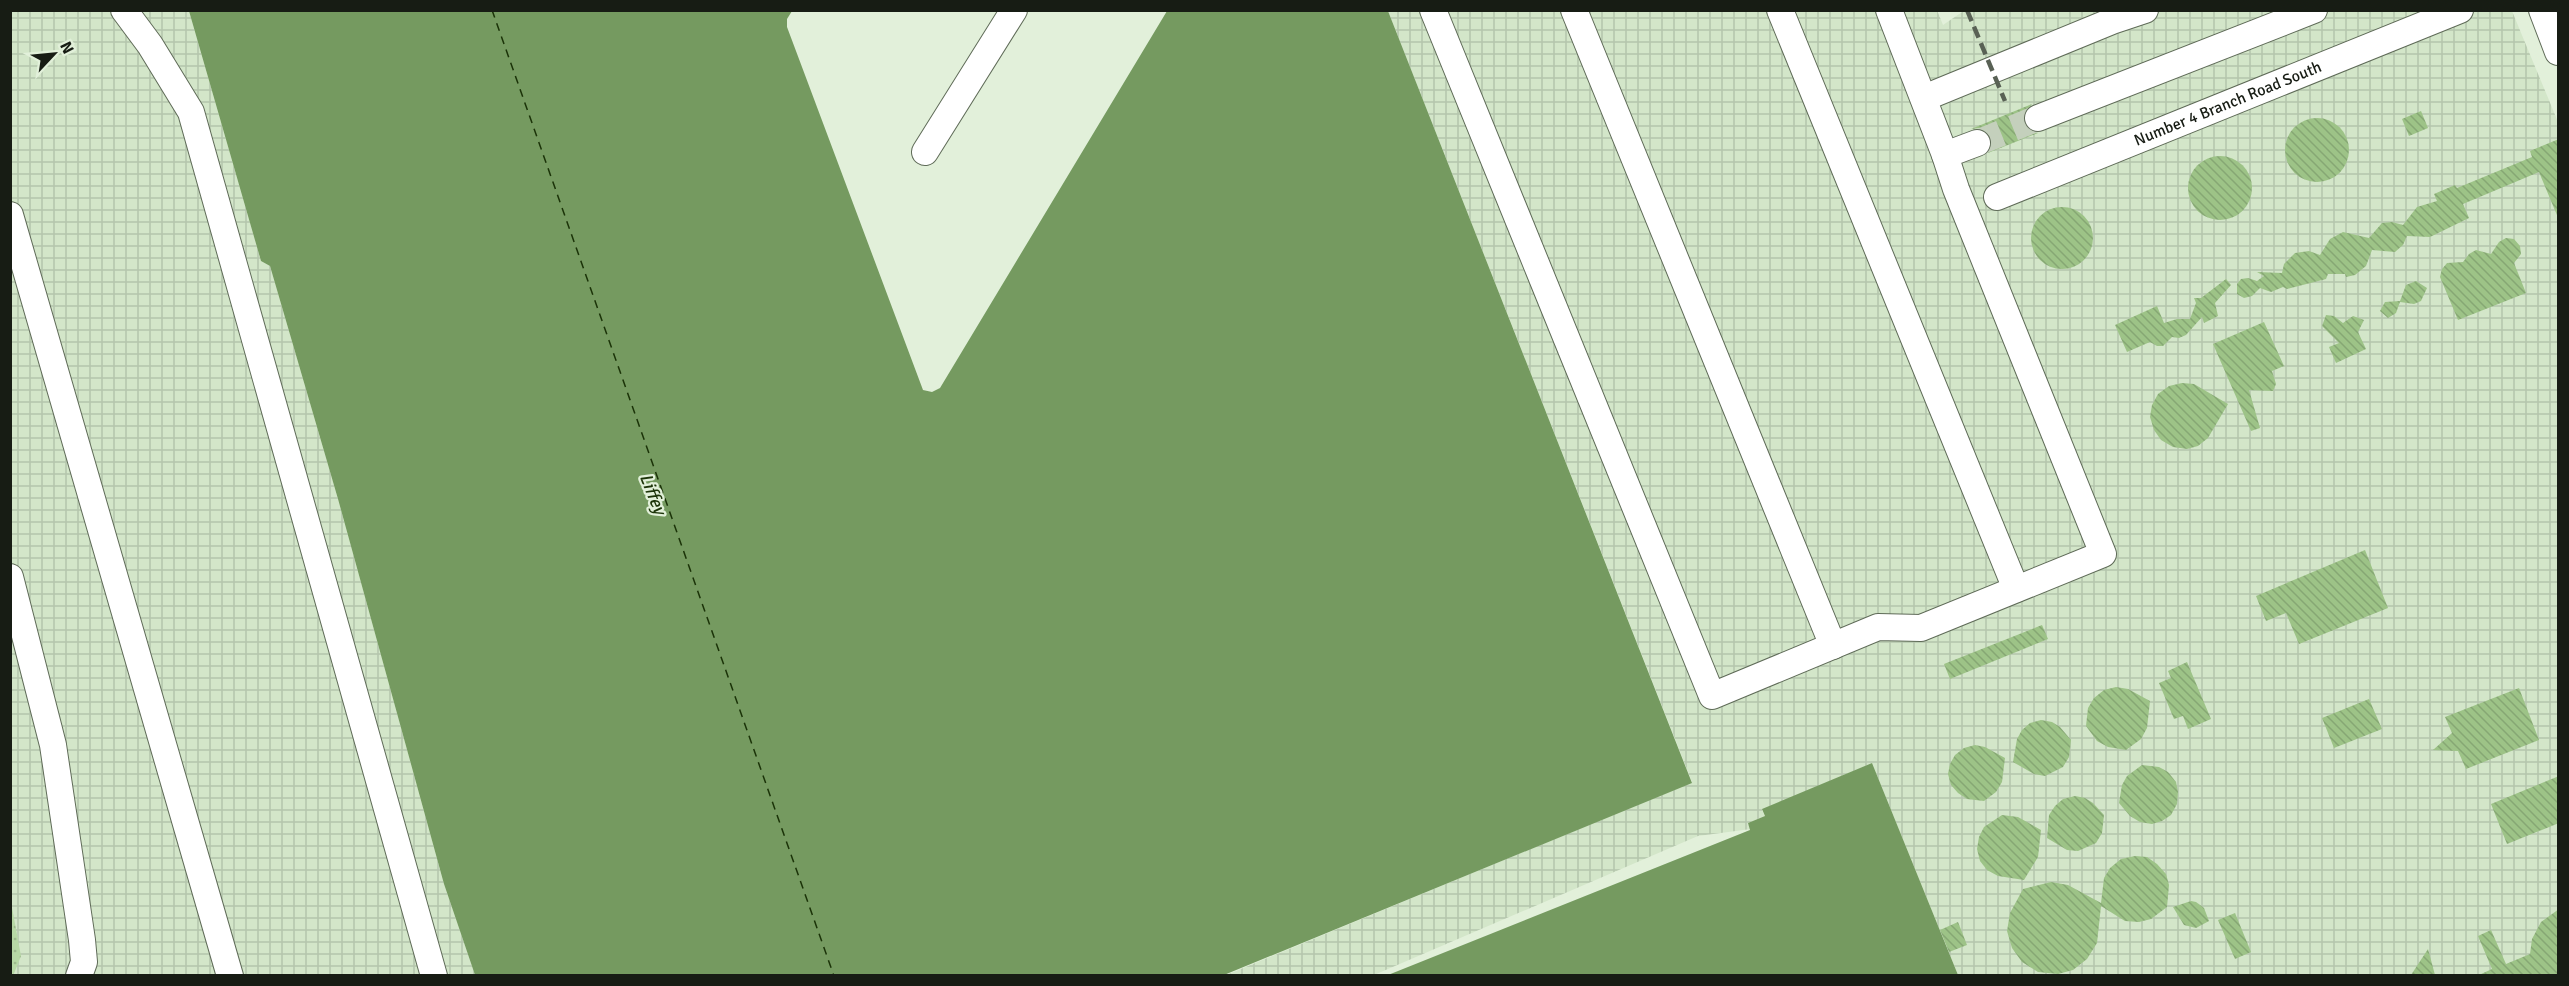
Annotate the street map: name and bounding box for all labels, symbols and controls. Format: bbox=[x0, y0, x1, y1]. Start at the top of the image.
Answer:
north arrow bbox=[24, 24, 84, 84]
text: N bbox=[55, 38, 78, 57]
street label: Number 4 Branch Road South bbox=[2131, 57, 2325, 151]
water label: Liffey bbox=[635, 470, 672, 520]

